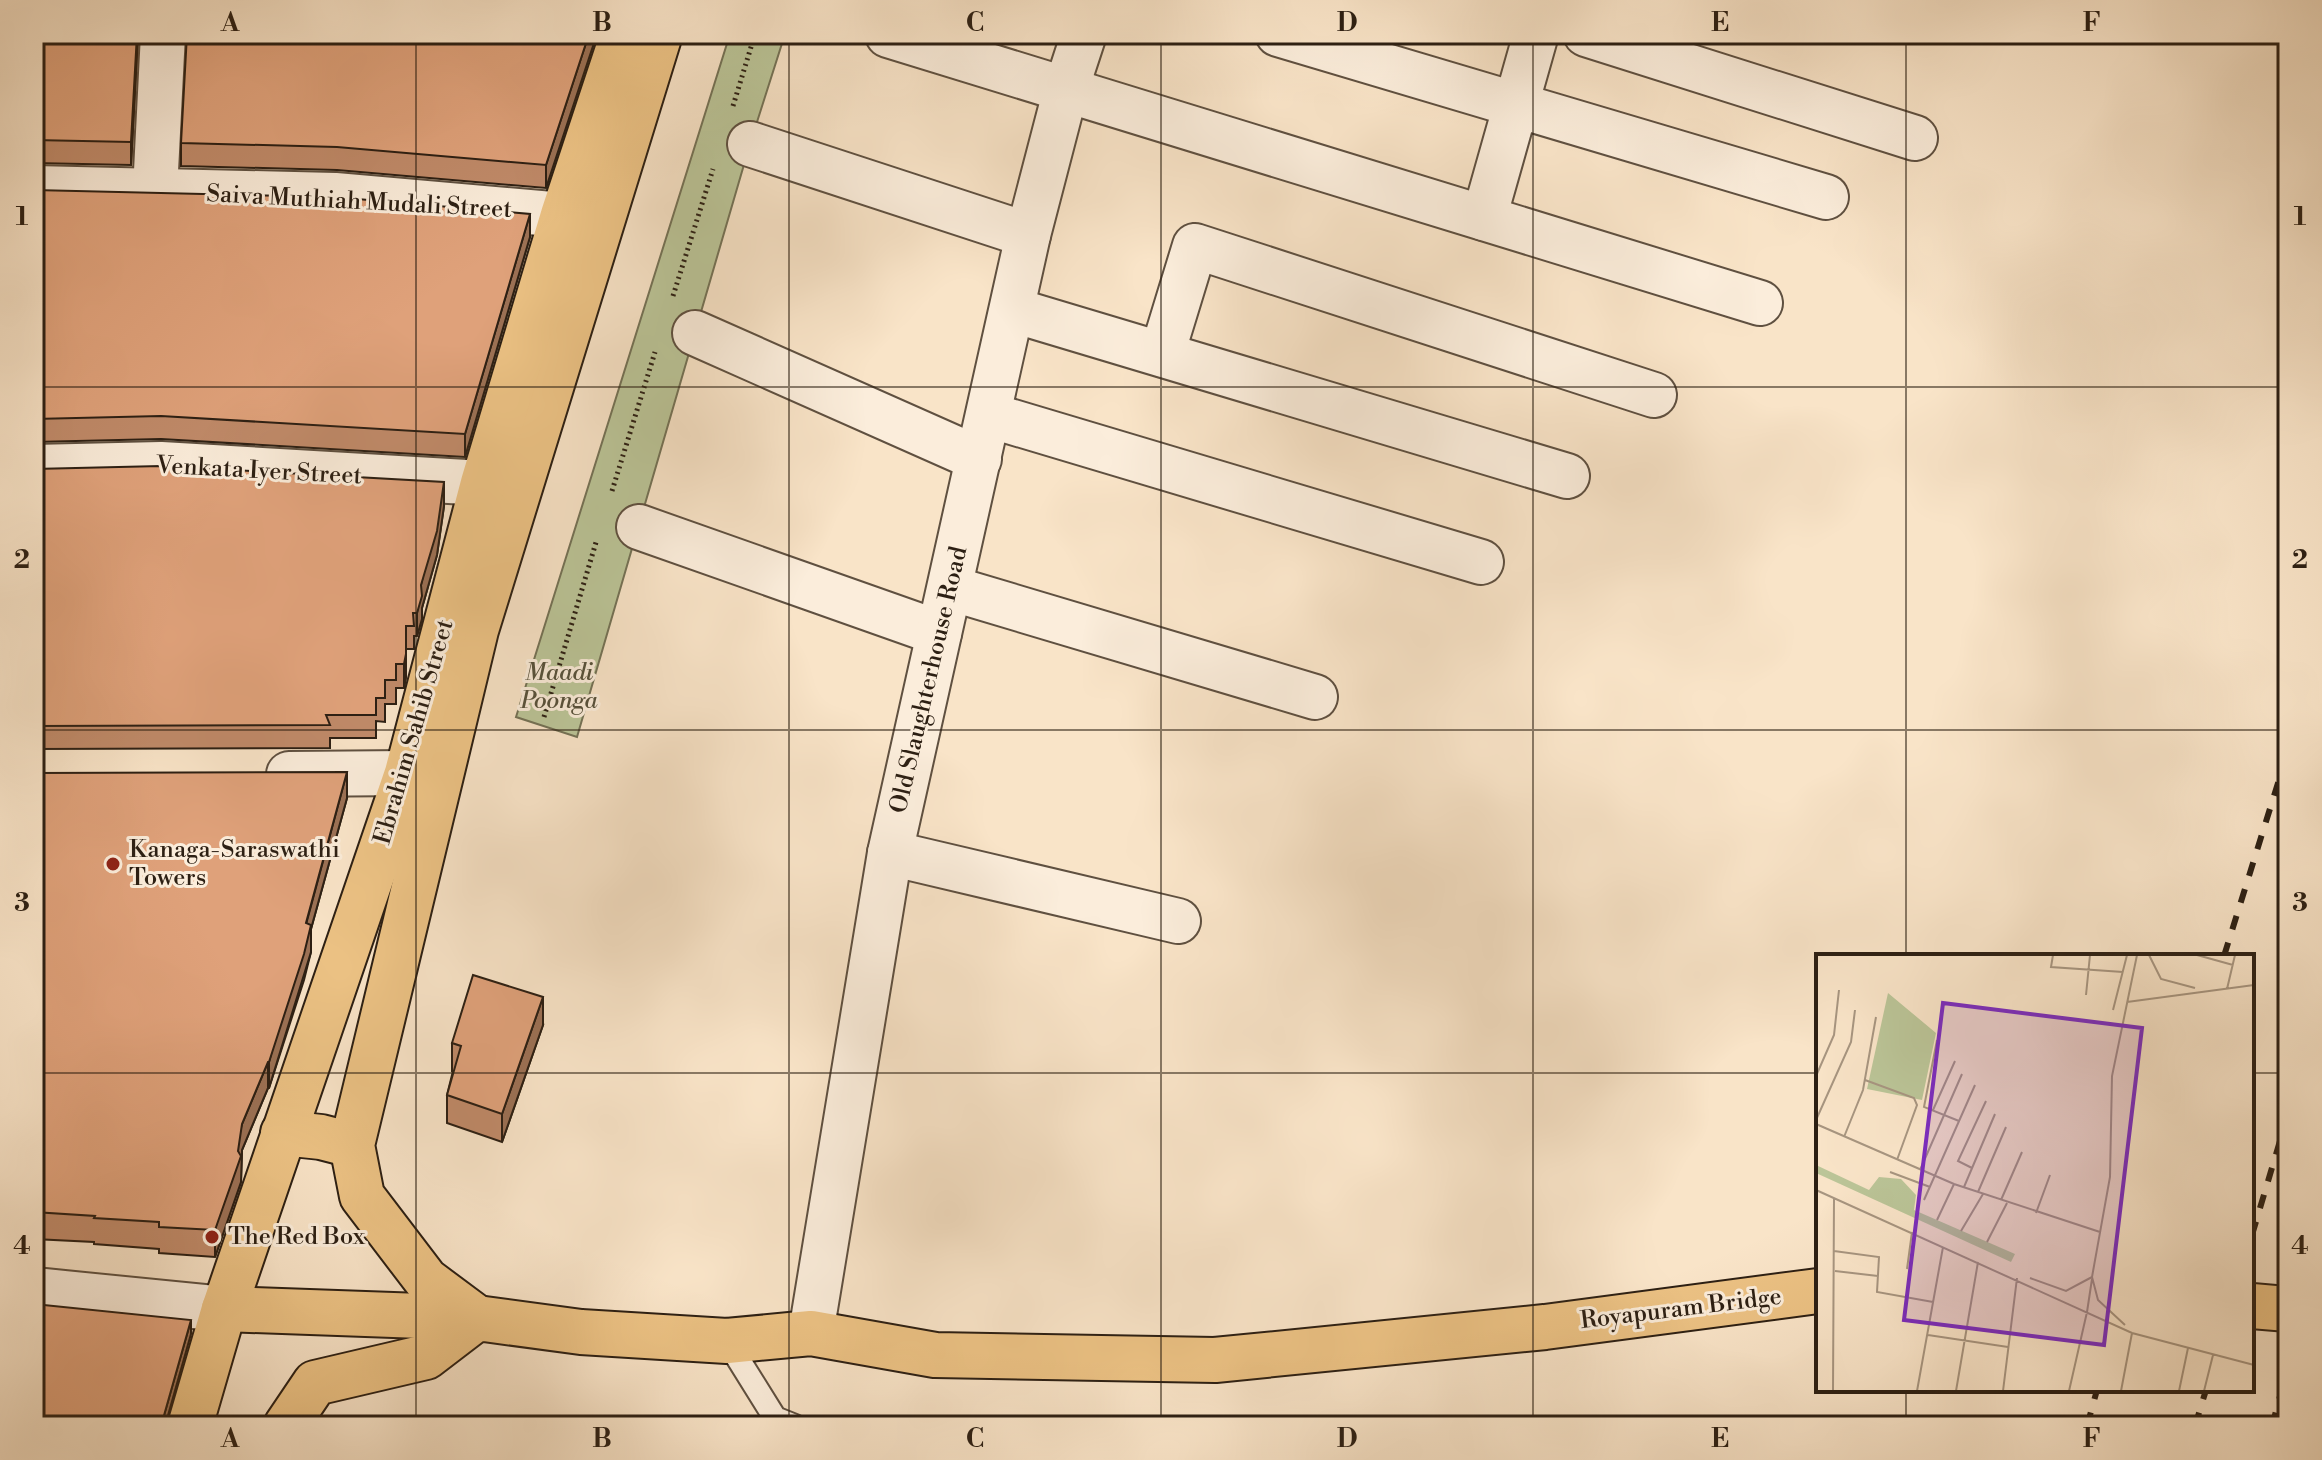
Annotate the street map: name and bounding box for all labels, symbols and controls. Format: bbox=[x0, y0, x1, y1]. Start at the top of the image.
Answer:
text: A bbox=[220, 7, 240, 39]
text: B bbox=[592, 7, 612, 39]
text: C bbox=[966, 7, 984, 39]
text: D bbox=[1337, 7, 1357, 39]
text: E bbox=[1711, 7, 1729, 39]
text: F bbox=[2083, 7, 2101, 39]
street label: Saiva Muthiah Mudali Street bbox=[205, 179, 513, 225]
text: 1 bbox=[16, 201, 29, 233]
text: 1 bbox=[2294, 201, 2307, 233]
street label: Venkata Iyer Street bbox=[154, 451, 363, 491]
street label: Old Slaughterhouse Road bbox=[884, 543, 974, 816]
text: 2 bbox=[14, 544, 30, 576]
text: 2 bbox=[2292, 544, 2308, 576]
street label: Ebrahim Sahib Street bbox=[367, 615, 461, 848]
park label: Maadi Poonga bbox=[519, 658, 598, 716]
place label: Kanaga-Saraswathi Towers bbox=[129, 835, 340, 893]
marker: Kanaga-Saraswathi Towers bbox=[104, 855, 122, 873]
text: 3 bbox=[14, 887, 30, 919]
text: 3 bbox=[2292, 887, 2308, 919]
inset map bbox=[1816, 954, 2254, 1392]
place label: The Red Box bbox=[228, 1222, 366, 1252]
marker: The Red Box bbox=[203, 1228, 221, 1246]
text: 4 bbox=[13, 1230, 31, 1262]
text: 4 bbox=[2291, 1230, 2309, 1262]
street label: Royapuram Bridge bbox=[1579, 1282, 1783, 1336]
text: A bbox=[220, 1423, 240, 1455]
text: B bbox=[592, 1423, 612, 1455]
text: C bbox=[966, 1423, 984, 1455]
text: D bbox=[1337, 1423, 1357, 1455]
text: E bbox=[1711, 1423, 1729, 1455]
text: F bbox=[2083, 1423, 2101, 1455]

